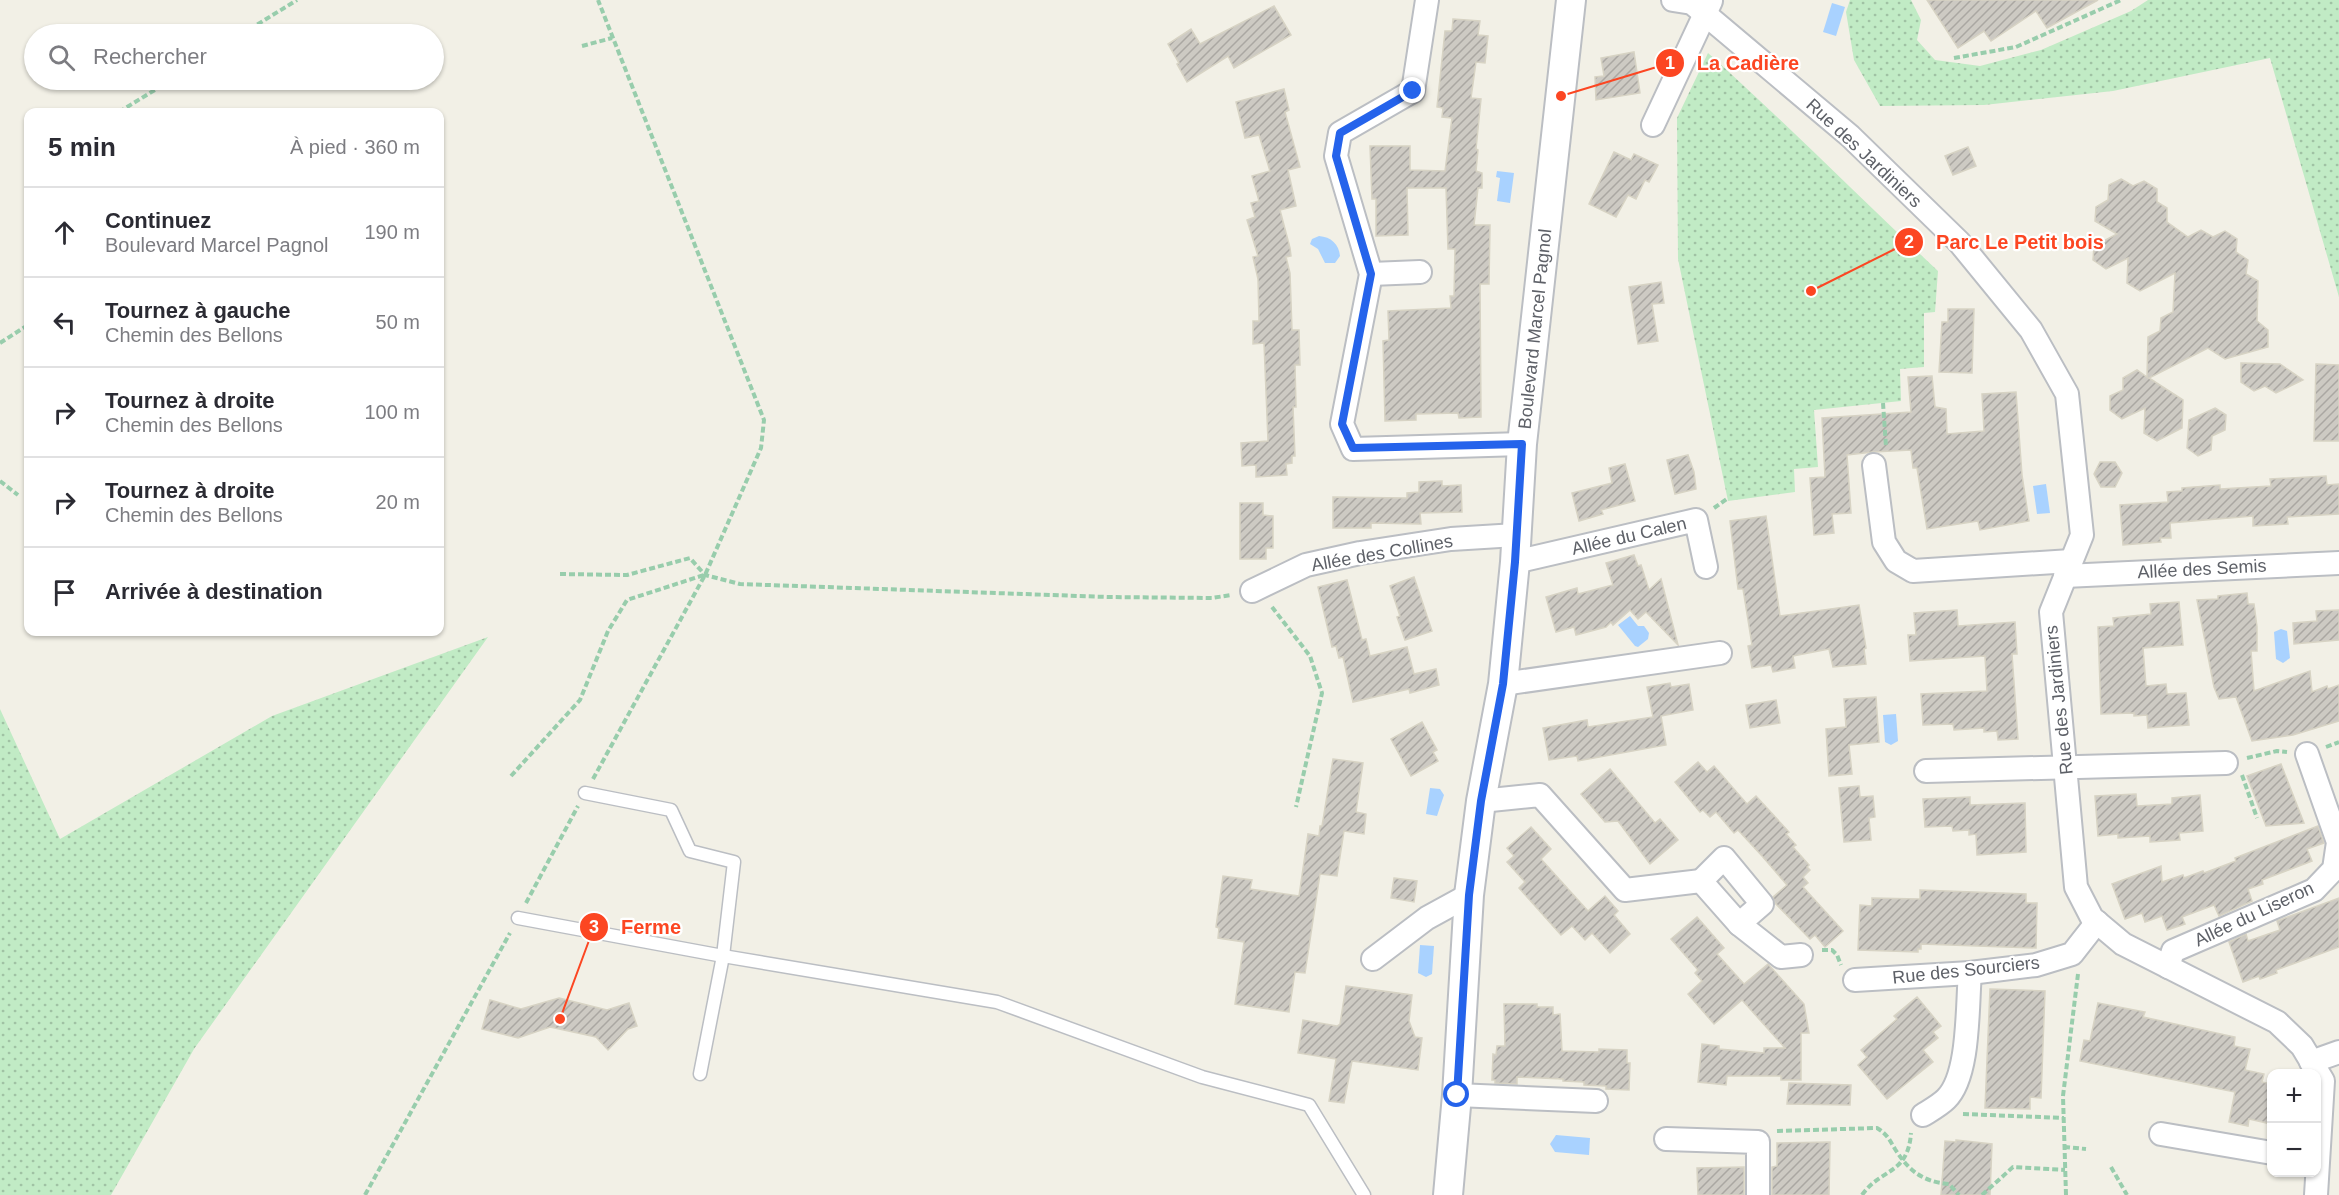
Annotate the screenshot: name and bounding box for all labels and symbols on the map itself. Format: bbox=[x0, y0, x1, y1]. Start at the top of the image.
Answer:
callout: La Cadière bbox=[1655, 44, 1811, 82]
text: La Cadière bbox=[1697, 52, 1799, 74]
text: 1 bbox=[1665, 53, 1675, 73]
route end bbox=[1399, 77, 1425, 103]
street label: Rue des Jardiniers bbox=[1802, 95, 1926, 211]
callout: Parc Le Petit bois bbox=[1894, 223, 2116, 261]
street label: Boulevard Marcel Pagnol bbox=[1515, 228, 1555, 430]
text: Parc Le Petit bois bbox=[1936, 231, 2104, 253]
text: 2 bbox=[1904, 232, 1914, 252]
street label: Allée du Calen bbox=[1570, 513, 1688, 559]
street label: Allée des Collines bbox=[1310, 531, 1454, 575]
street label: Allée des Semis bbox=[2137, 556, 2267, 582]
street label: Rue des Jardiniers bbox=[2041, 624, 2077, 776]
street label: Allée du Liseron bbox=[2191, 878, 2317, 950]
callout: Ferme bbox=[579, 908, 693, 946]
text: Ferme bbox=[621, 916, 681, 938]
text: 3 bbox=[589, 917, 599, 937]
street label: Rue des Sourciers bbox=[1891, 952, 2041, 988]
route start bbox=[1443, 1081, 1469, 1107]

